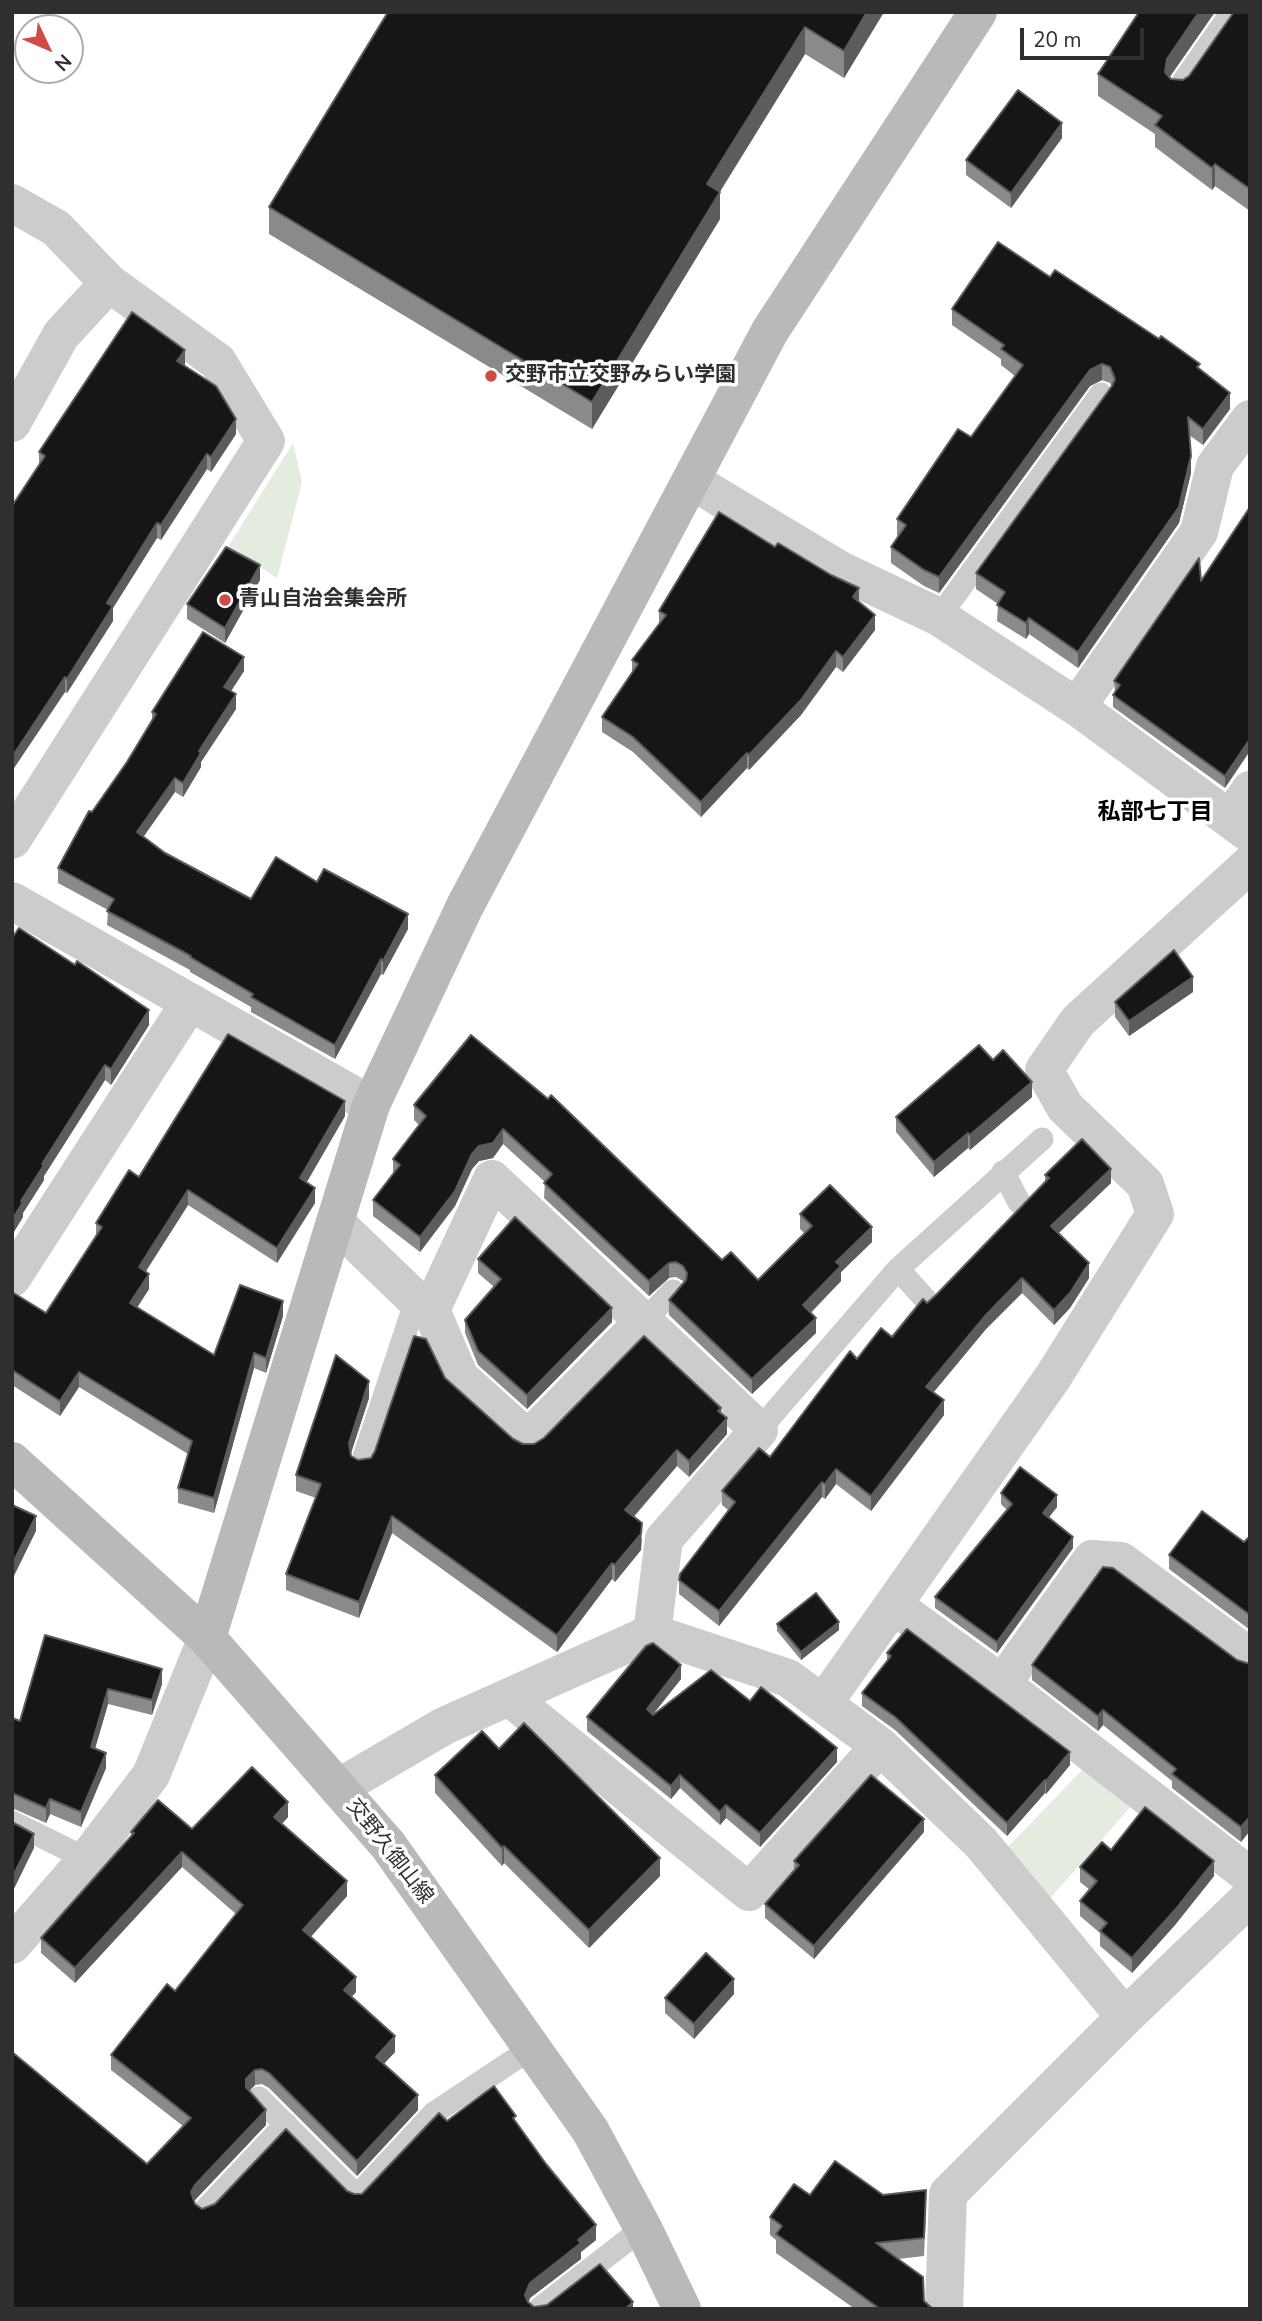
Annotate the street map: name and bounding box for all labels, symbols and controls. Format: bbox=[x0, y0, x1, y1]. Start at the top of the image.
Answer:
north arrow bbox=[14, 14, 84, 84]
scale bar bbox=[1024, 14, 1148, 58]
text: 20 m bbox=[1033, 26, 1082, 54]
text: N bbox=[48, 48, 77, 76]
place label: 交野市立交野みらい学園 bbox=[505, 363, 736, 389]
marker: 交野市立交野みらい学園 bbox=[483, 368, 499, 384]
place label: 青山自治会集会所 bbox=[239, 587, 407, 613]
marker: 青山自治会集会所 bbox=[217, 592, 233, 608]
district label: 私部七丁目 bbox=[1098, 799, 1212, 827]
street label: 交野久御山線 bbox=[340, 1795, 438, 1909]

